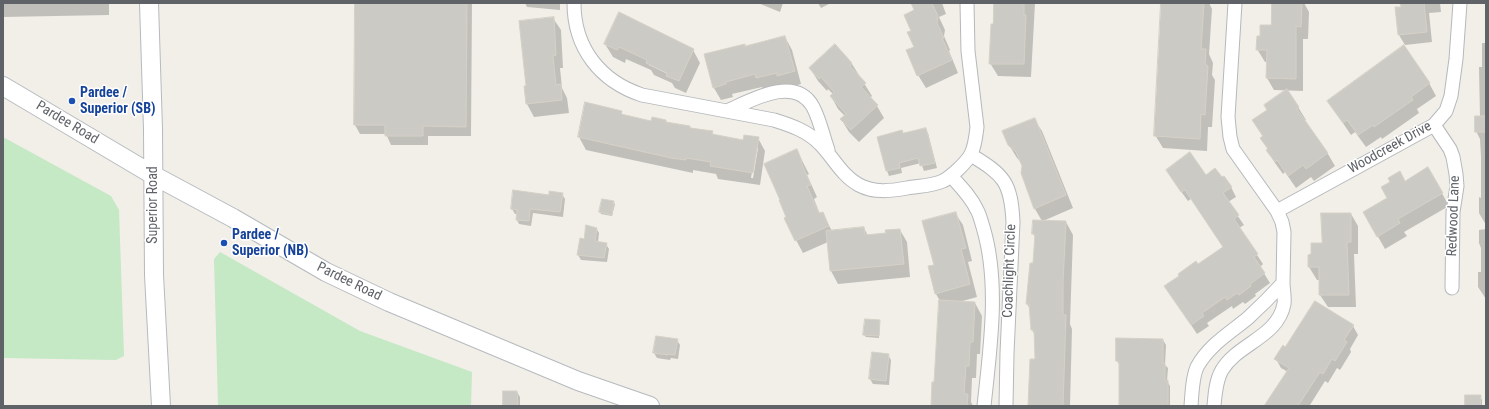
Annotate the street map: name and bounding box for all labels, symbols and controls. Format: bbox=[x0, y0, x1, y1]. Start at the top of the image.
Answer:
place label: Pardee / Superior (SB) bbox=[80, 85, 156, 118]
marker: Pardee / Superior (SB) bbox=[67, 96, 77, 106]
street label: Pardee Road bbox=[33, 98, 101, 148]
street label: Woodcreek Drive bbox=[1345, 118, 1435, 178]
street label: Superior Road bbox=[145, 166, 161, 244]
street label: Redwood Lane bbox=[1444, 175, 1464, 257]
street label: Coachlight Circle bbox=[1000, 224, 1020, 318]
place label: Pardee / Superior (NB) bbox=[232, 227, 309, 260]
marker: Pardee / Superior (NB) bbox=[219, 238, 229, 248]
street label: Pardee Road bbox=[314, 259, 384, 305]

